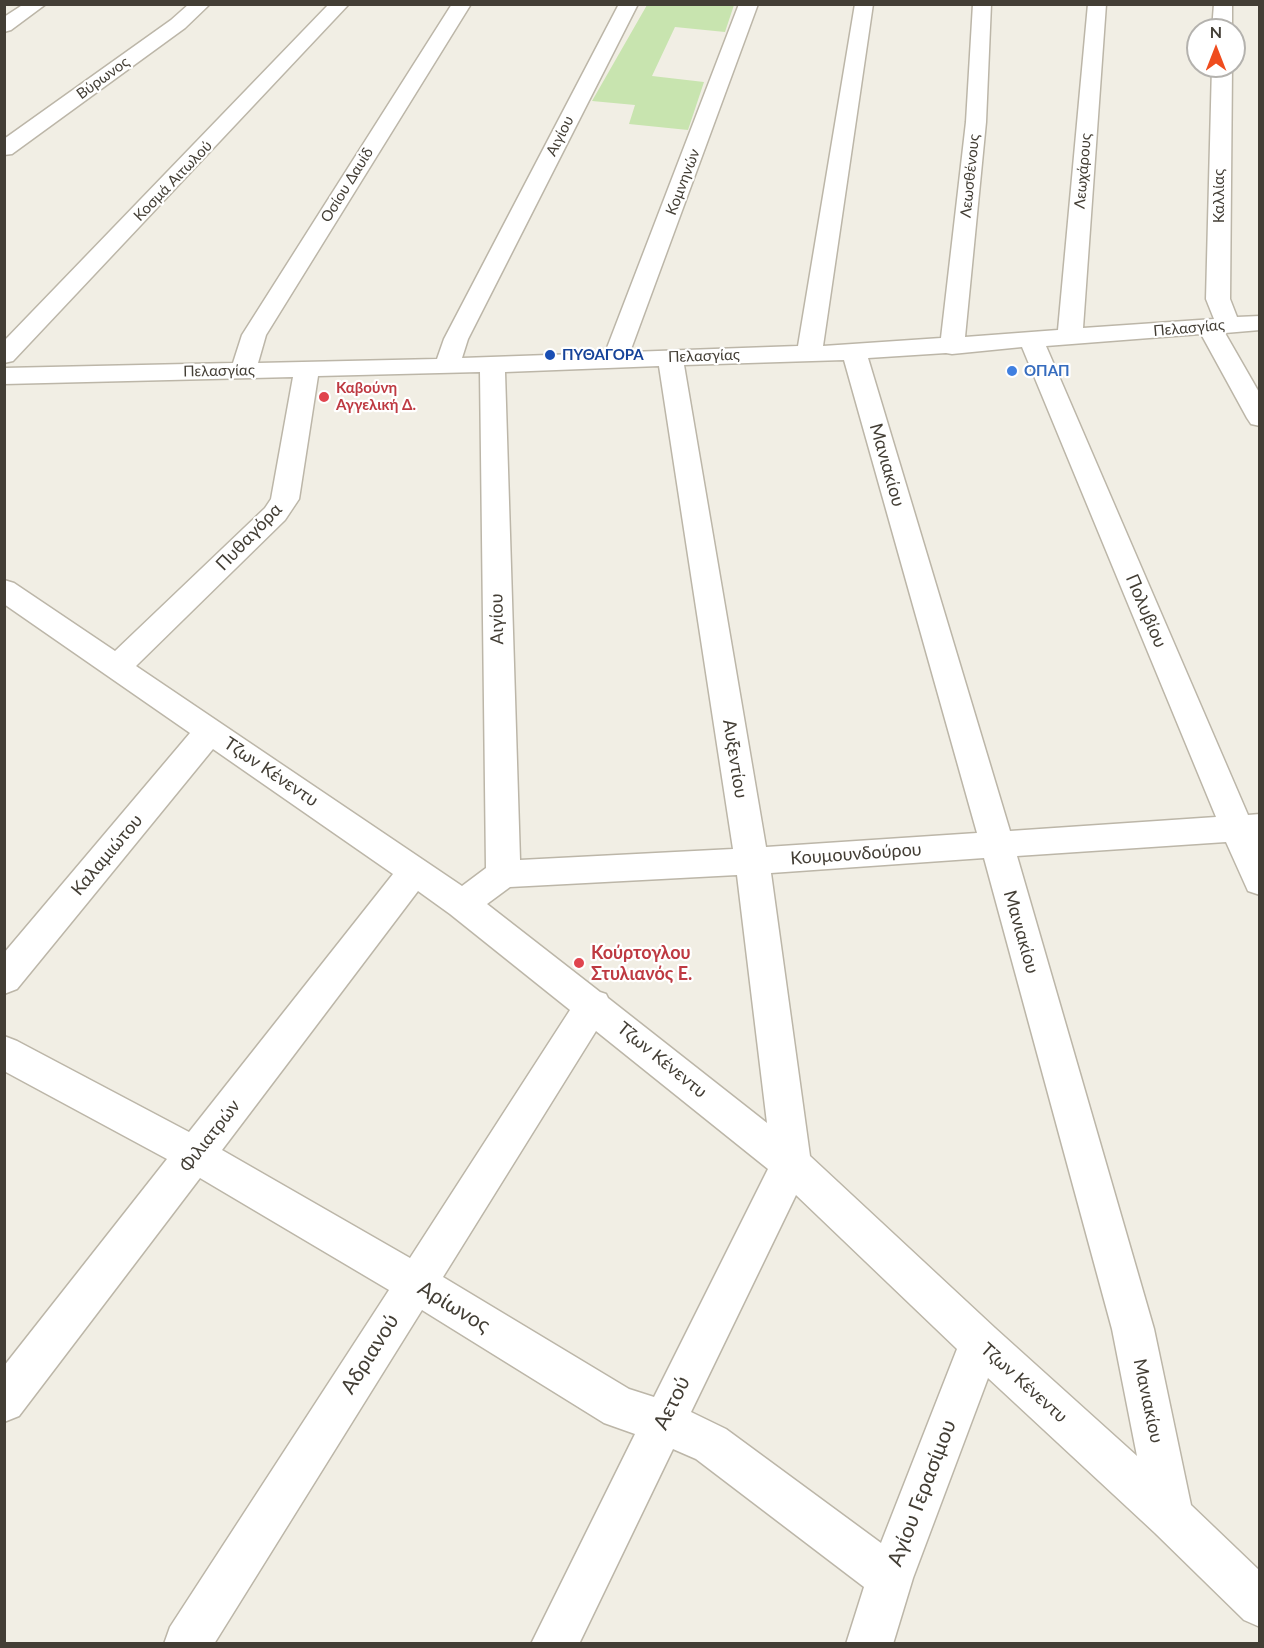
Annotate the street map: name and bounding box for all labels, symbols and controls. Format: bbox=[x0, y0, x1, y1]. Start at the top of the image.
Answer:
north arrow bbox=[1186, 18, 1246, 78]
text: N bbox=[1210, 22, 1222, 41]
street label: Βύρωνος bbox=[73, 53, 133, 103]
street label: Αιγίου bbox=[542, 113, 578, 159]
street label: Λεωχάρους bbox=[1071, 132, 1095, 210]
street label: Λεωσθένους bbox=[957, 133, 983, 219]
street label: Κοσμά Αιτωλού bbox=[130, 137, 216, 225]
street label: Οσίου Δαυίδ bbox=[317, 144, 377, 226]
street label: Κομνηνών bbox=[662, 146, 704, 218]
street label: Καλλίας bbox=[1210, 169, 1228, 223]
street label: Πελασγίας bbox=[1153, 316, 1225, 340]
place label: ΠΥΘΑΓΟΡΑ bbox=[562, 346, 644, 364]
street label: Πελασγίας bbox=[668, 346, 740, 366]
marker: ΠΥΘΑΓΟΡΑ bbox=[543, 348, 557, 362]
street label: Πελασγίας bbox=[183, 361, 255, 381]
place label: ΟΠΑΠ bbox=[1024, 362, 1070, 380]
marker: ΟΠΑΠ bbox=[1005, 364, 1019, 378]
place label: Καβούνη Αγγελική Δ. bbox=[336, 379, 416, 414]
marker: Καβούνη Αγγελική Δ. bbox=[317, 390, 331, 404]
street label: Μανιακίου bbox=[865, 421, 909, 509]
street label: Πυθαγόρα bbox=[212, 499, 286, 575]
street label: Πολυβίου bbox=[1121, 571, 1171, 651]
street label: Αιγίου bbox=[486, 593, 508, 645]
street label: Αυξεντίου bbox=[718, 718, 752, 800]
street label: Τζων Κένεντυ bbox=[220, 733, 322, 811]
street label: Καλαμιώτου bbox=[67, 810, 147, 900]
street label: Κουμουνδούρου bbox=[790, 839, 922, 869]
street label: Μανιακίου bbox=[999, 888, 1043, 976]
place label: Κούρτογλου Στυλιανός Ε. bbox=[591, 942, 692, 984]
marker: Κούρτογλου Στυλιανός Ε. bbox=[572, 956, 586, 970]
street label: Τζων Κένεντυ bbox=[613, 1017, 711, 1103]
street label: Φιλιατρών bbox=[175, 1096, 245, 1176]
street label: Αρίωνος bbox=[413, 1276, 495, 1338]
street label: Αδριανού bbox=[336, 1309, 404, 1399]
street label: Τζων Κένεντυ bbox=[976, 1339, 1072, 1427]
street label: Μανιακίου bbox=[1129, 1357, 1167, 1445]
street label: Αετού bbox=[648, 1372, 696, 1434]
street label: Αγίου Γερασίμου bbox=[882, 1416, 962, 1570]

